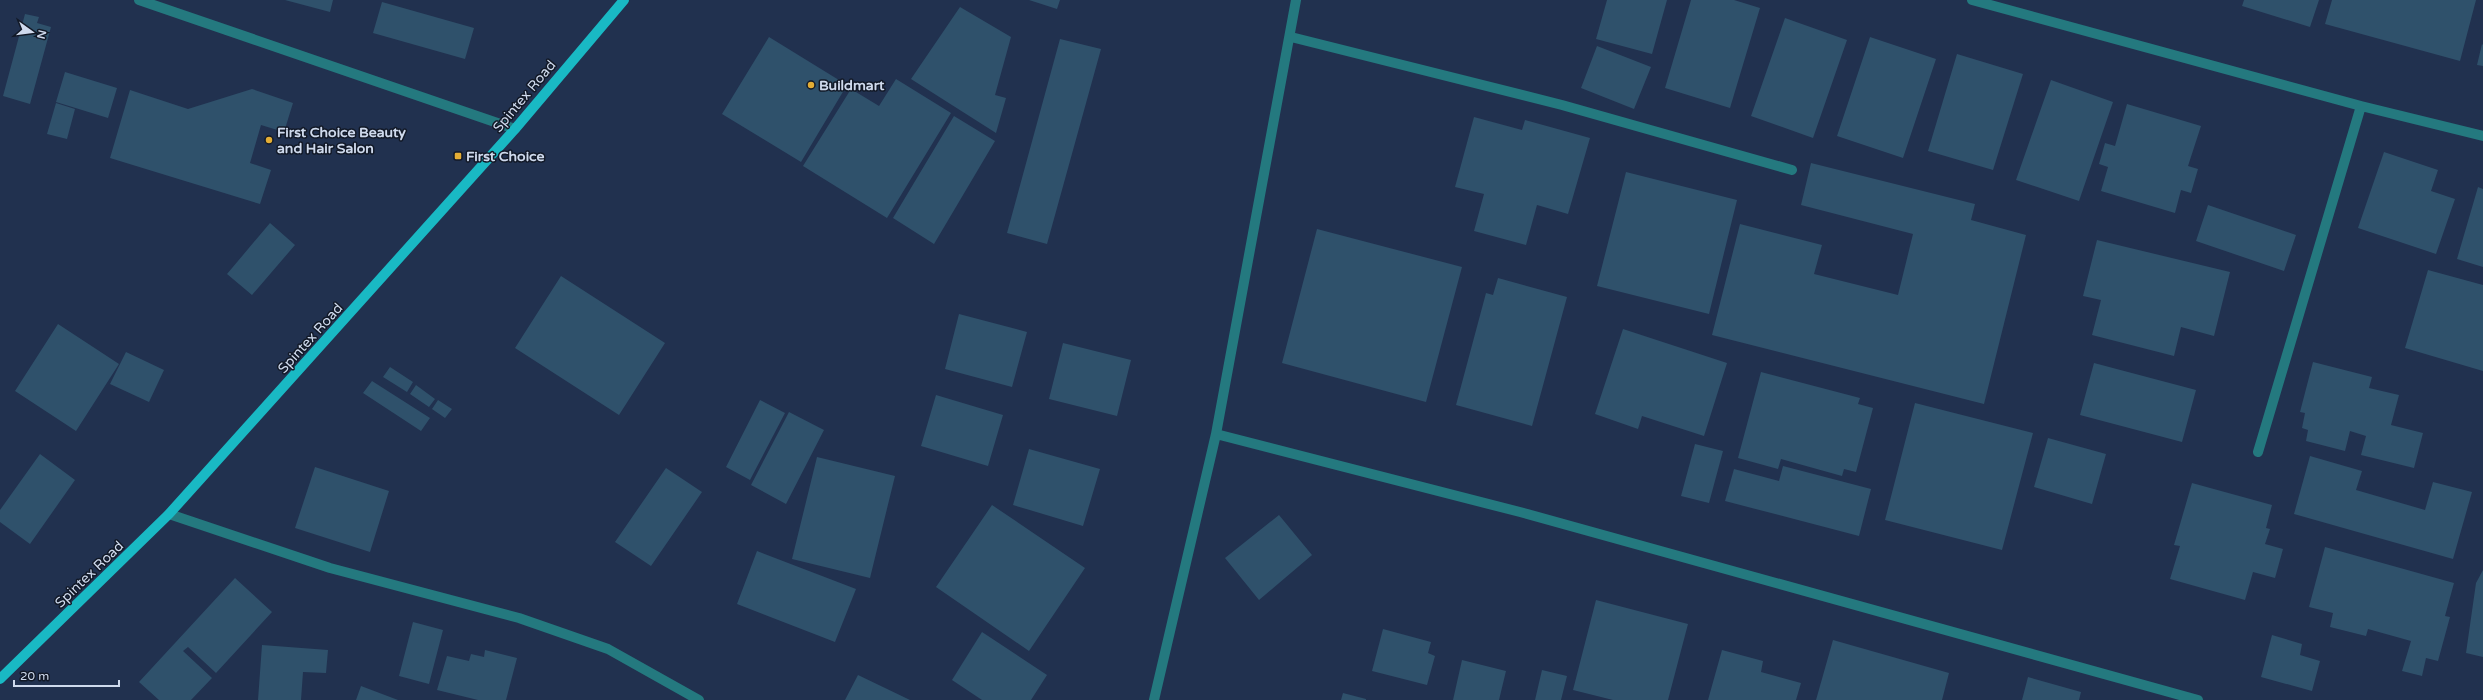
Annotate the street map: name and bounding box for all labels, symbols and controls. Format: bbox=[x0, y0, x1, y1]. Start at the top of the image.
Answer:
north arrow bbox=[12, 12, 52, 52]
text: N bbox=[34, 28, 49, 40]
street label: Spintex Road bbox=[489, 57, 559, 136]
place label: Buildmart bbox=[819, 77, 885, 94]
marker: Buildmart bbox=[806, 80, 816, 90]
place label: First Choice Beauty and Hair Salon bbox=[277, 124, 406, 157]
marker: First Choice Beauty and Hair Salon bbox=[264, 135, 274, 145]
place label: First Choice bbox=[466, 148, 545, 165]
marker: First Choice bbox=[453, 151, 463, 161]
street label: Spintex Road bbox=[274, 300, 346, 377]
street label: Spintex Road bbox=[52, 537, 127, 611]
scale bar bbox=[14, 662, 119, 688]
text: 20 m bbox=[20, 669, 49, 683]

